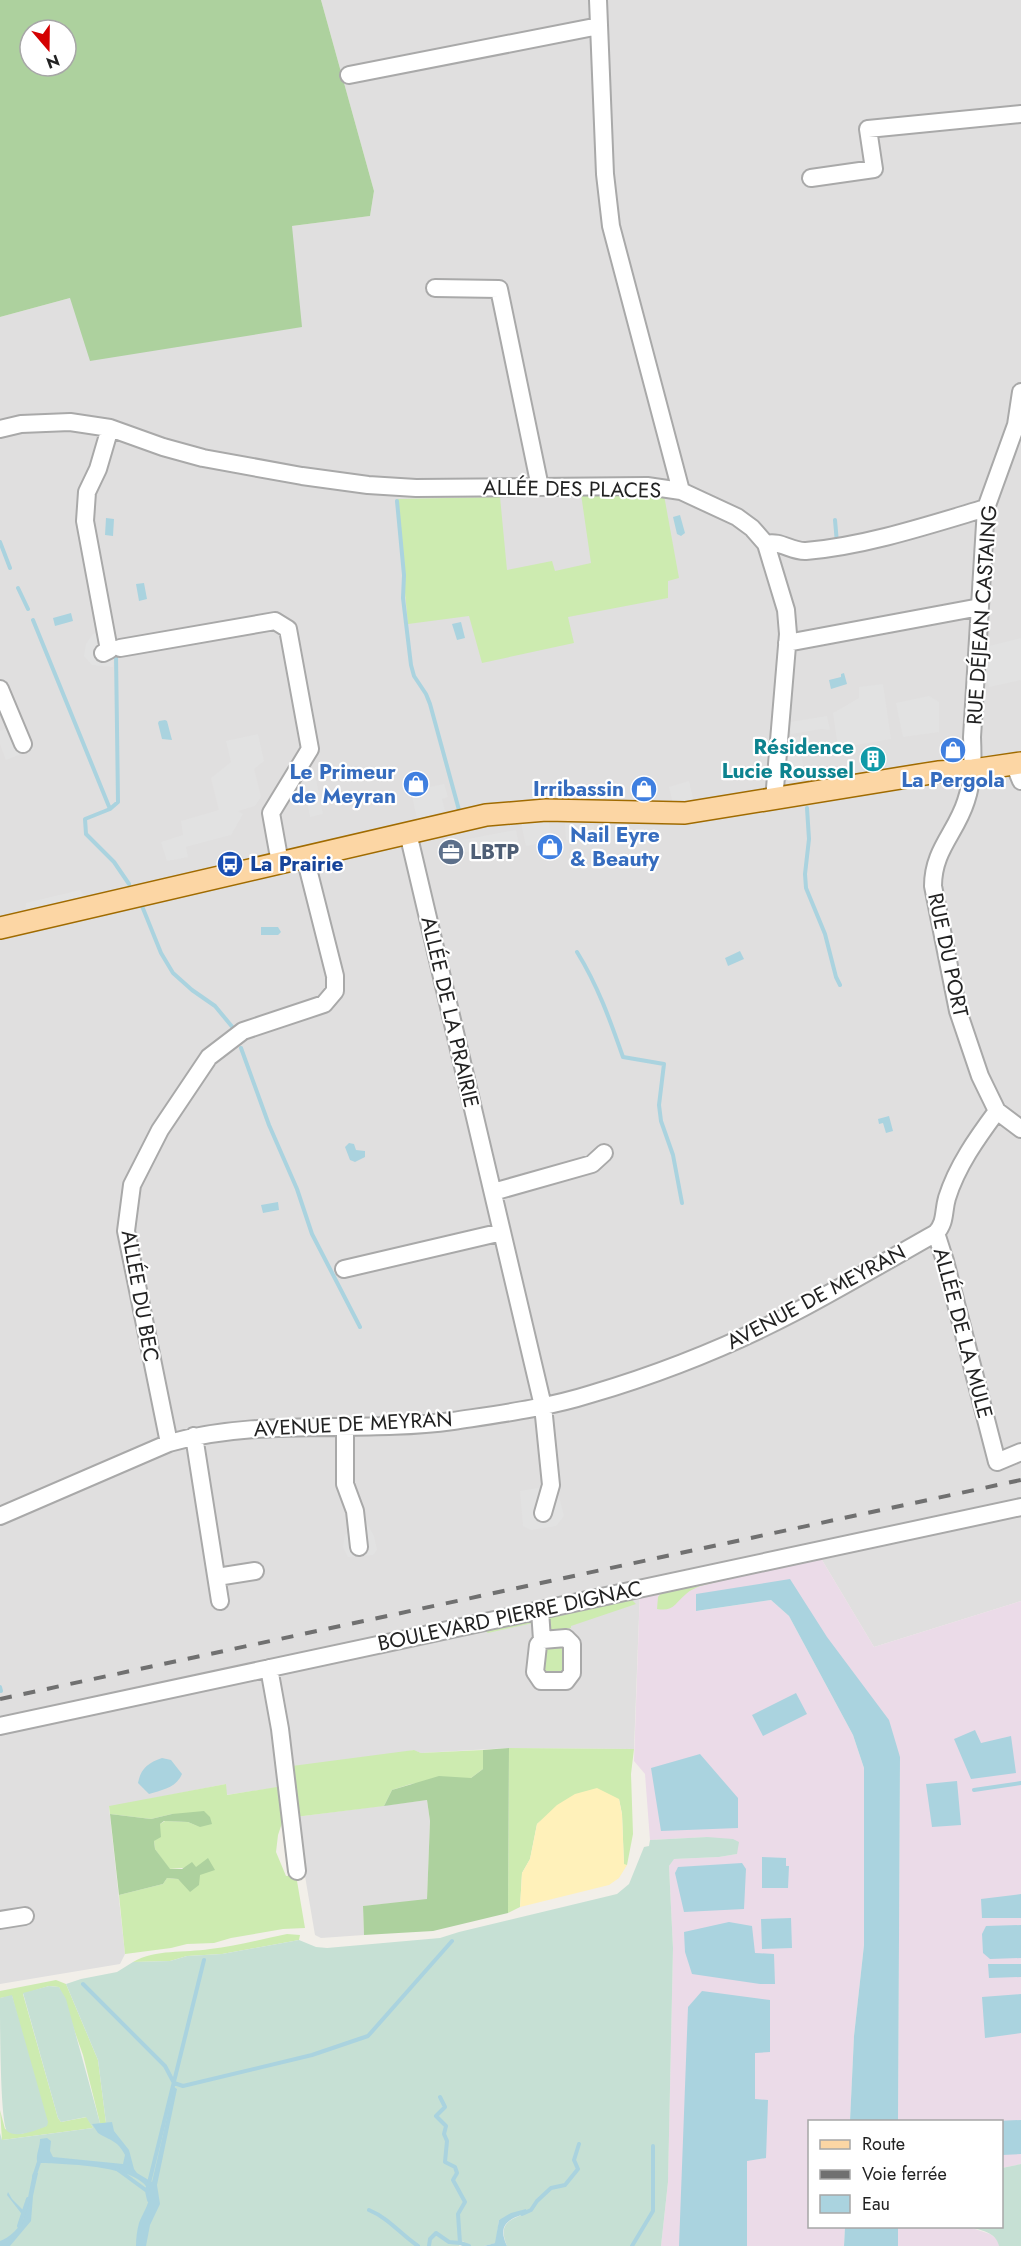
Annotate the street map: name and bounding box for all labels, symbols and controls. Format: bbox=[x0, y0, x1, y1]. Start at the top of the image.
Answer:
north arrow bbox=[18, 18, 78, 78]
text: N bbox=[43, 49, 63, 75]
street label: ALLÉE DES PLACES bbox=[483, 472, 661, 506]
street label: RUE DÉJEAN CASTAING bbox=[959, 504, 1005, 726]
place label: Résidence Lucie Roussel bbox=[722, 732, 854, 786]
shop icon: La Pergola bbox=[938, 735, 968, 765]
building icon: Résidence Lucie Roussel bbox=[858, 744, 888, 774]
place label: Le Primeur de Meyran bbox=[290, 757, 396, 811]
place label: La Pergola bbox=[901, 765, 1005, 795]
shop icon: Le Primeur de Meyran bbox=[401, 769, 431, 799]
place label: Irribassin bbox=[533, 774, 624, 804]
shop icon: Irribassin bbox=[629, 774, 659, 804]
place label: Nail Eyre & Beauty bbox=[570, 820, 660, 874]
shop icon: Nail Eyre & Beauty bbox=[535, 832, 565, 862]
office icon: LBTP bbox=[436, 837, 466, 867]
place label: LBTP bbox=[470, 837, 519, 867]
bus stop icon: La Prairie bbox=[215, 849, 245, 879]
place label: La Prairie bbox=[250, 849, 344, 879]
street label: RUE DU PORT bbox=[920, 890, 976, 1020]
street label: ALLÉE DE LA PRAIRIE bbox=[413, 913, 487, 1111]
street label: ALLÉE DU BEC bbox=[114, 1228, 166, 1364]
street label: AVENUE DE MEYRAN bbox=[721, 1237, 911, 1357]
street label: ALLÉE DE LA MULE bbox=[926, 1244, 1000, 1422]
street label: AVENUE DE MEYRAN bbox=[253, 1404, 453, 1444]
street label: BOULEVARD PIERRE DIGNAC bbox=[375, 1573, 645, 1659]
legend bbox=[808, 2120, 1003, 2228]
text: Route bbox=[862, 2131, 905, 2157]
text: Voie ferrée bbox=[862, 2161, 947, 2187]
text: Eau bbox=[862, 2191, 890, 2217]

